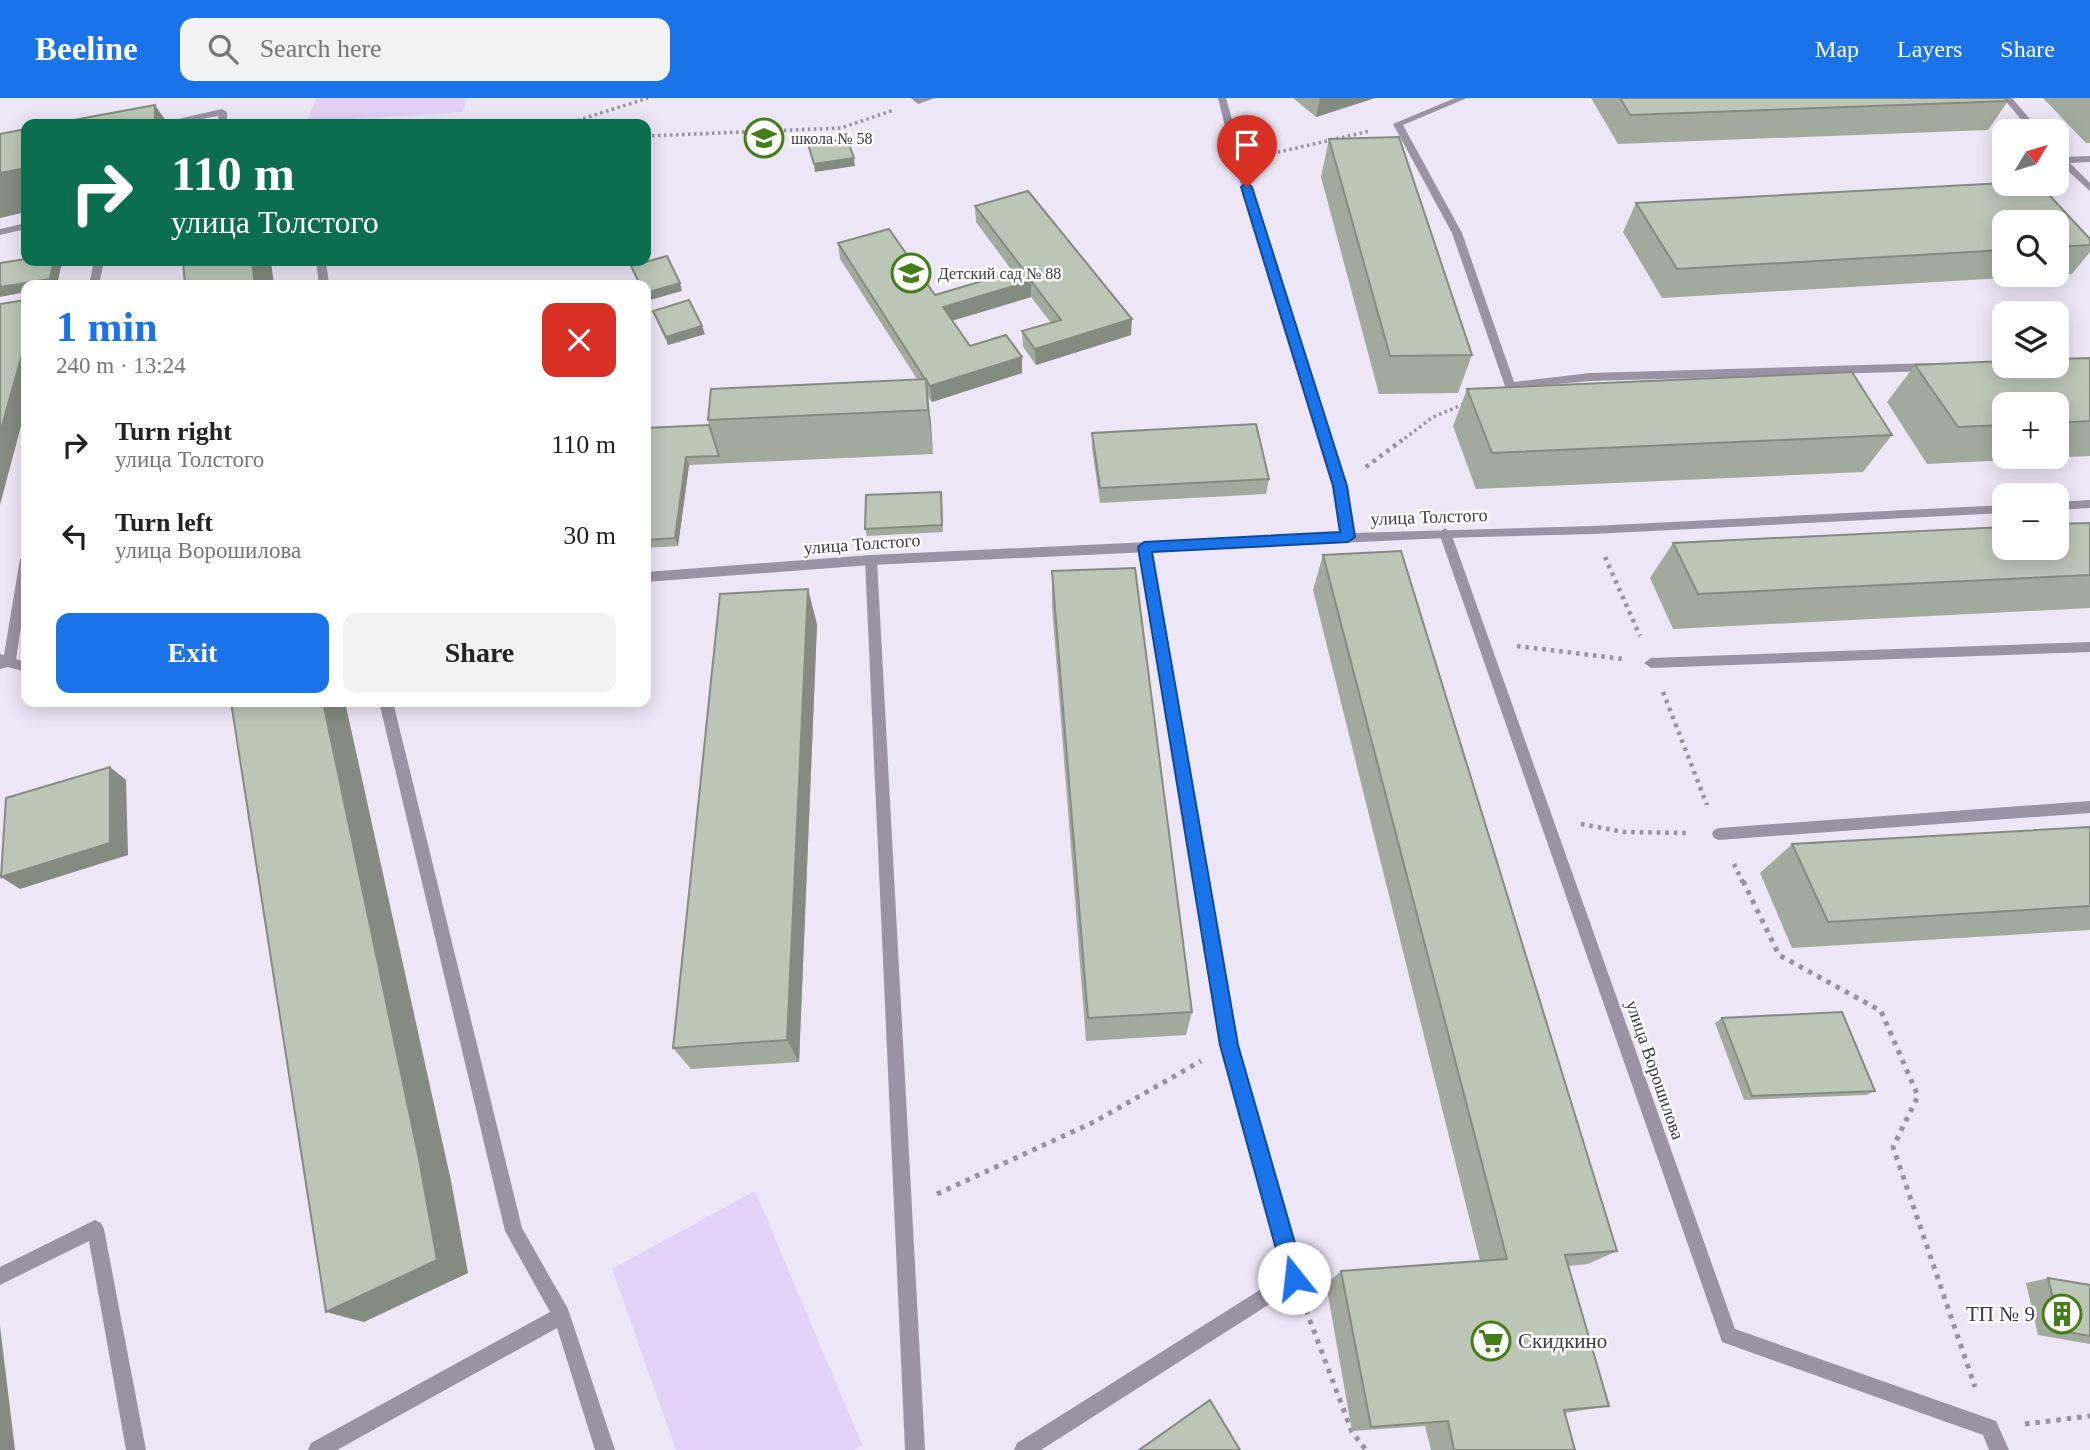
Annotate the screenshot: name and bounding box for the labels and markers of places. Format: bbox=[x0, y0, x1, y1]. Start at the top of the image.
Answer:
pin bbox=[1217, 115, 1277, 187]
school or university icon: школа № 58 bbox=[743, 117, 785, 159]
place label: школа № 58 bbox=[791, 130, 872, 147]
school or university icon: Детский сад № 88 bbox=[890, 252, 932, 294]
place label: Детский сад № 88 bbox=[938, 265, 1061, 283]
building icon: ТП № 9 bbox=[2041, 1293, 2083, 1335]
place label: ТП № 9 bbox=[1966, 1302, 2035, 1326]
supermarket icon: Скидкино bbox=[1470, 1320, 1512, 1362]
place label: Скидкино bbox=[1518, 1329, 1607, 1353]

